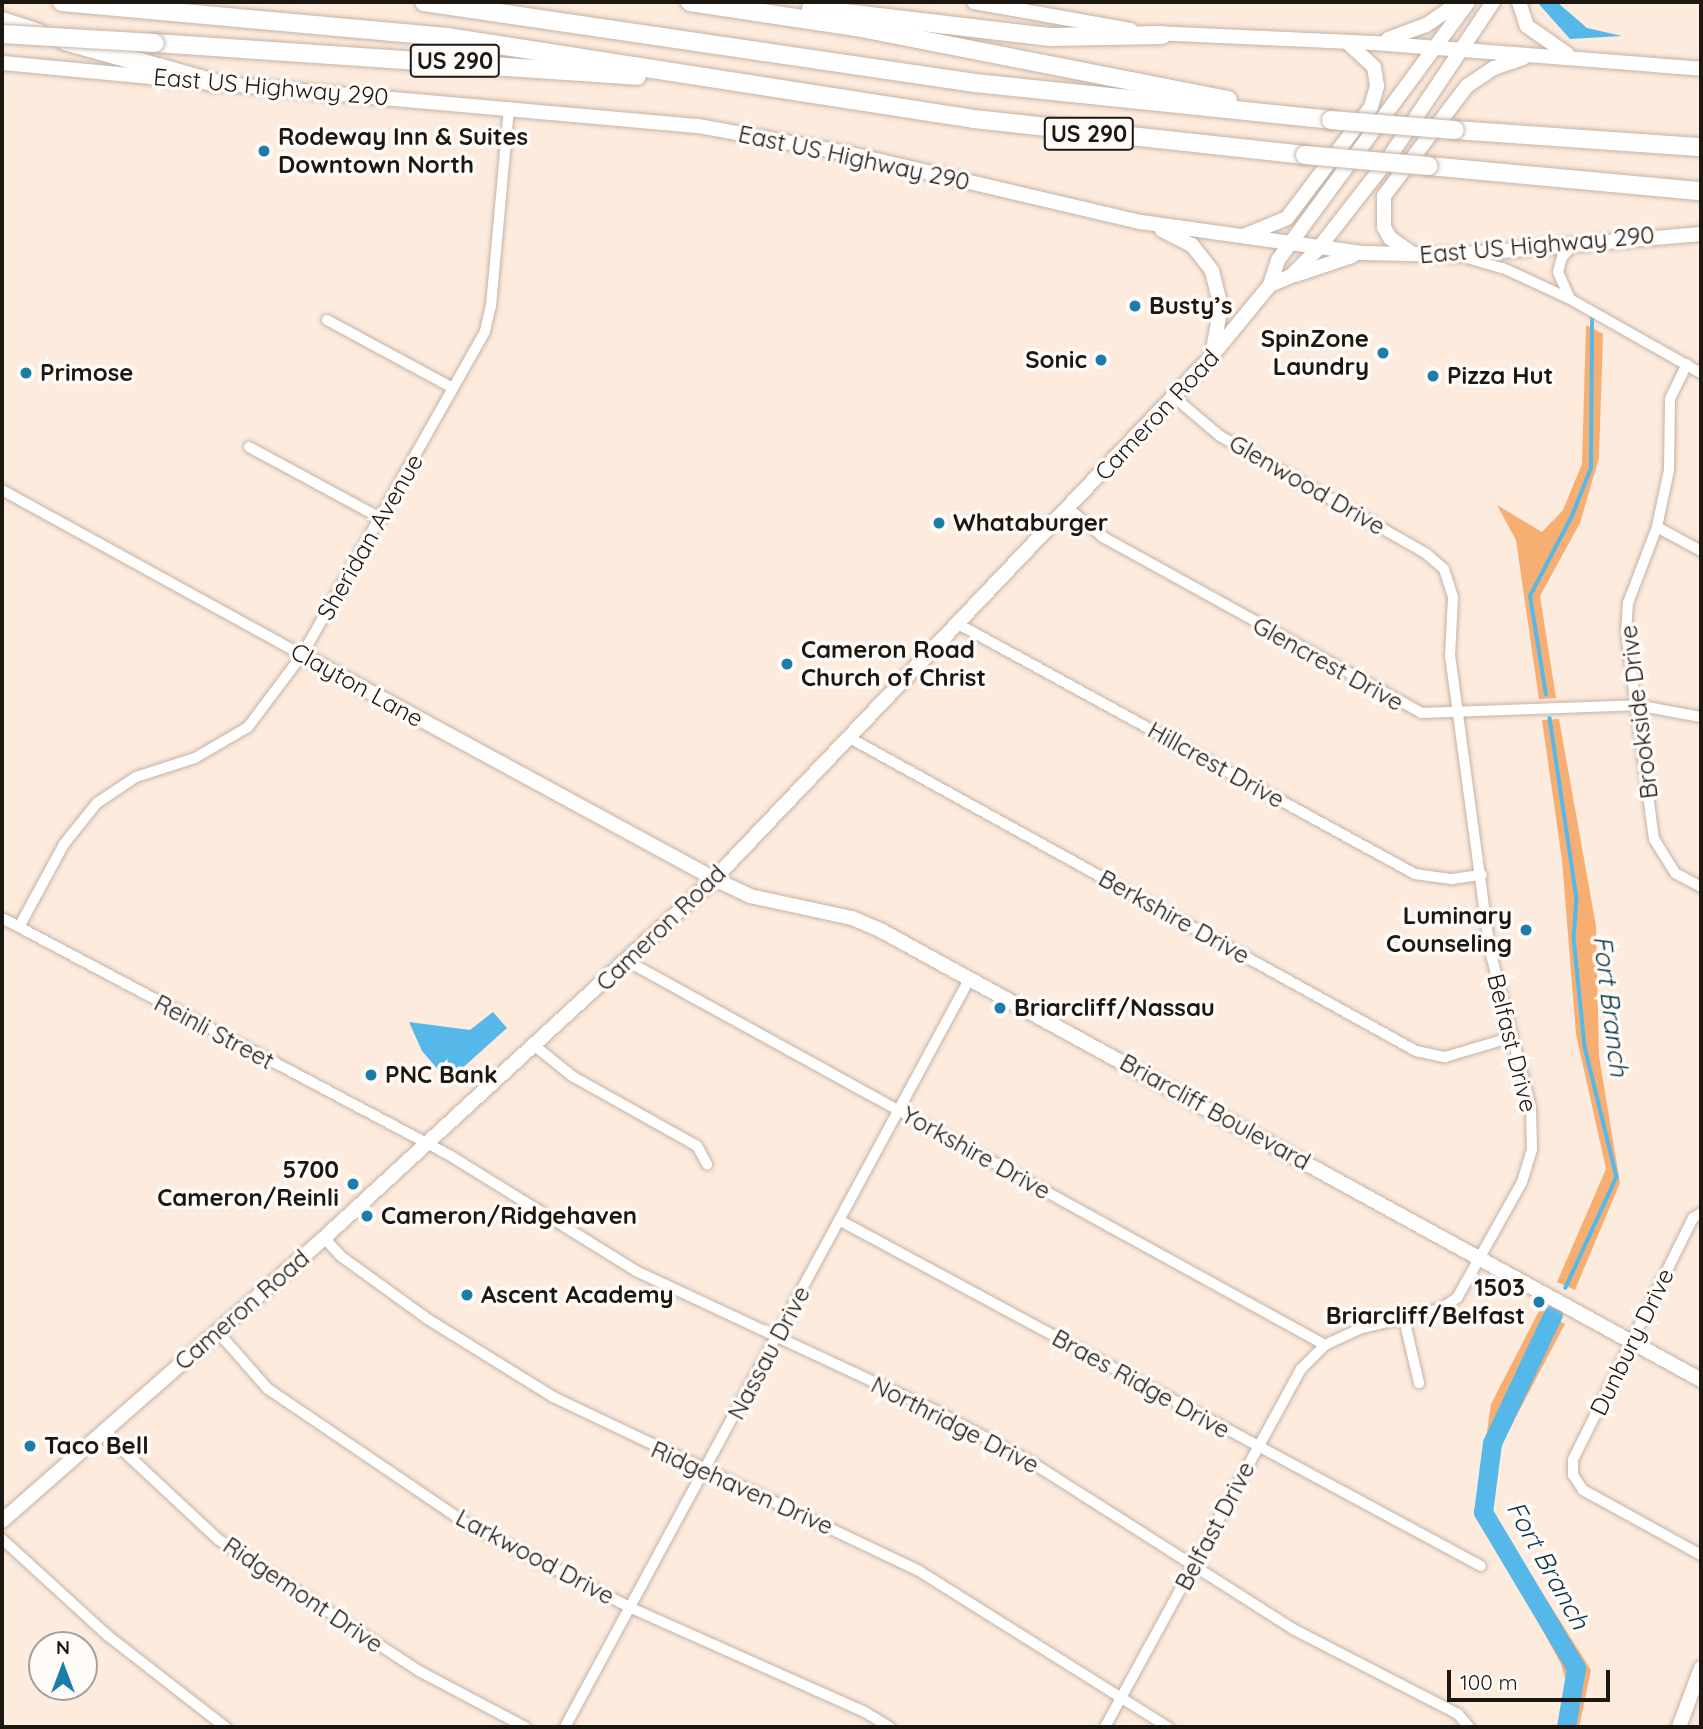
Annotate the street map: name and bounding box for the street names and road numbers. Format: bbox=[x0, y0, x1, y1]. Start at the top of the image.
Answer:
road number: US 290 bbox=[410, 41, 500, 80]
street label: East US Highway 290 bbox=[152, 62, 390, 112]
road number: US 290 bbox=[1044, 114, 1134, 154]
street label: East US Highway 290 bbox=[736, 119, 972, 197]
street label: East US Highway 290 bbox=[1418, 220, 1656, 270]
street label: Cameron Road bbox=[1089, 343, 1225, 487]
street label: Glenwood Drive bbox=[1224, 429, 1390, 541]
street label: Sheridan Avenue bbox=[311, 449, 429, 625]
street label: Glencrest Drive bbox=[1248, 611, 1408, 717]
street label: Brookside Drive bbox=[1614, 623, 1664, 801]
street label: Clayton Lane bbox=[286, 637, 428, 733]
street label: Hillcrest Drive bbox=[1143, 716, 1289, 814]
street label: Cameron Road bbox=[590, 859, 732, 997]
street label: Berkshire Drive bbox=[1094, 864, 1254, 970]
street label: Belfast Drive bbox=[1481, 971, 1543, 1115]
street label: Reinli Street bbox=[149, 988, 279, 1076]
street label: Briarcliff Boulevard bbox=[1115, 1048, 1315, 1176]
street label: Yorkshire Drive bbox=[897, 1100, 1055, 1206]
street label: Cameron Road bbox=[169, 1244, 315, 1376]
street label: Dunbury Drive bbox=[1584, 1264, 1680, 1420]
street label: Nassau Drive bbox=[722, 1281, 816, 1425]
street label: Braes Ridge Drive bbox=[1047, 1323, 1235, 1445]
street label: Northridge Drive bbox=[866, 1370, 1044, 1480]
street label: Ridgehaven Drive bbox=[647, 1435, 837, 1541]
street label: Belfast Drive bbox=[1169, 1457, 1261, 1595]
street label: Larkwood Drive bbox=[451, 1503, 619, 1611]
street label: Ridgemont Drive bbox=[218, 1531, 388, 1659]

